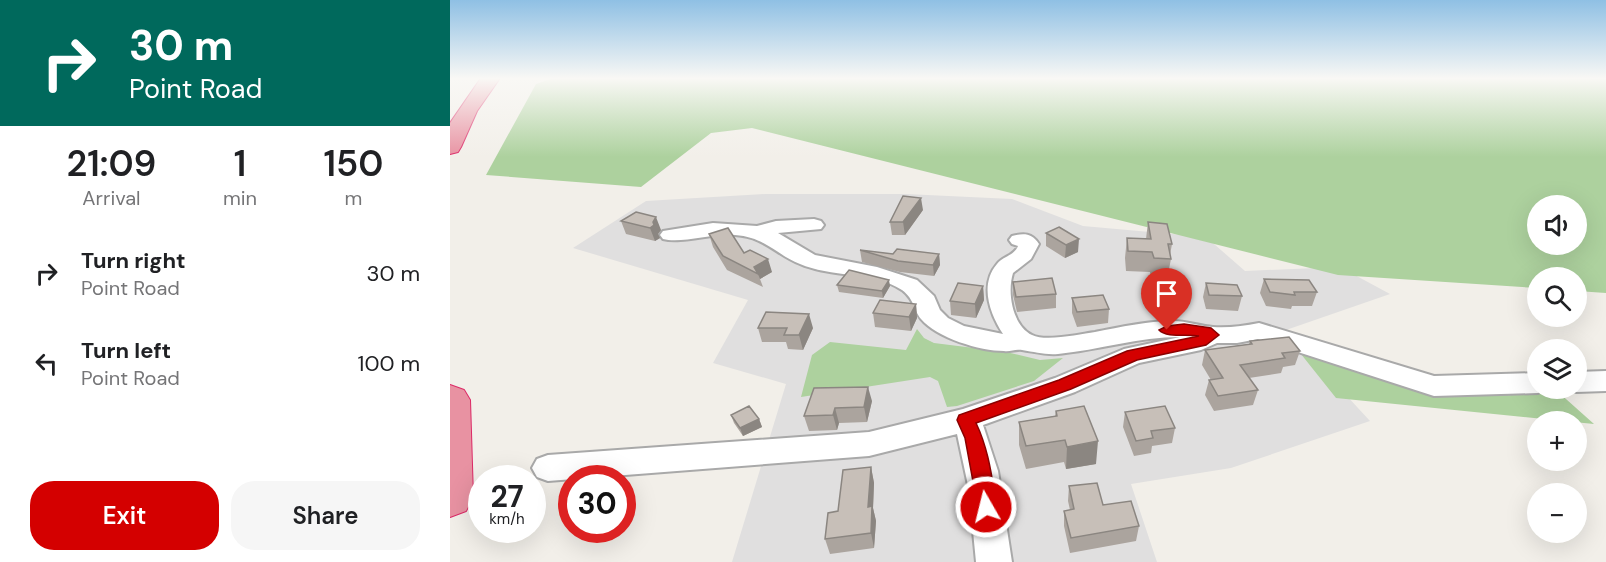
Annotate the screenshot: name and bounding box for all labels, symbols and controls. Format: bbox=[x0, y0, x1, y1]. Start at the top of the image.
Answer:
text: 30 m bbox=[129, 18, 233, 73]
icon: right bbox=[30, 24, 108, 102]
text: Point Road bbox=[129, 71, 263, 106]
text: 21:09 bbox=[67, 140, 156, 187]
text: 1 bbox=[234, 140, 246, 187]
text: 150 bbox=[324, 140, 383, 187]
text: Arrival bbox=[82, 185, 141, 211]
text: min bbox=[223, 185, 257, 211]
text: m bbox=[345, 185, 362, 211]
map controls bbox=[1527, 195, 1587, 543]
button: sound bbox=[1527, 195, 1587, 255]
text: Turn right bbox=[81, 246, 186, 275]
icon: right bbox=[30, 257, 63, 290]
text: 30 m bbox=[366, 259, 420, 288]
button: search bbox=[1527, 267, 1587, 327]
pin bbox=[1141, 268, 1192, 330]
text: Point Road bbox=[81, 275, 180, 301]
icon: arrive bbox=[1150, 277, 1183, 310]
text: Turn left bbox=[81, 336, 171, 365]
button: layers bbox=[1527, 339, 1587, 399]
icon: left bbox=[30, 347, 63, 380]
text: 100 m bbox=[358, 349, 420, 378]
text: Point Road bbox=[81, 365, 180, 391]
button: + bbox=[1527, 411, 1587, 471]
speed limit sign: 30 bbox=[558, 465, 636, 543]
position arrow bbox=[954, 475, 1018, 539]
text: 27 bbox=[490, 477, 524, 516]
button: Exit bbox=[30, 481, 219, 550]
button: Share bbox=[231, 481, 420, 550]
button: − bbox=[1527, 483, 1587, 543]
text: km/h bbox=[489, 509, 525, 529]

